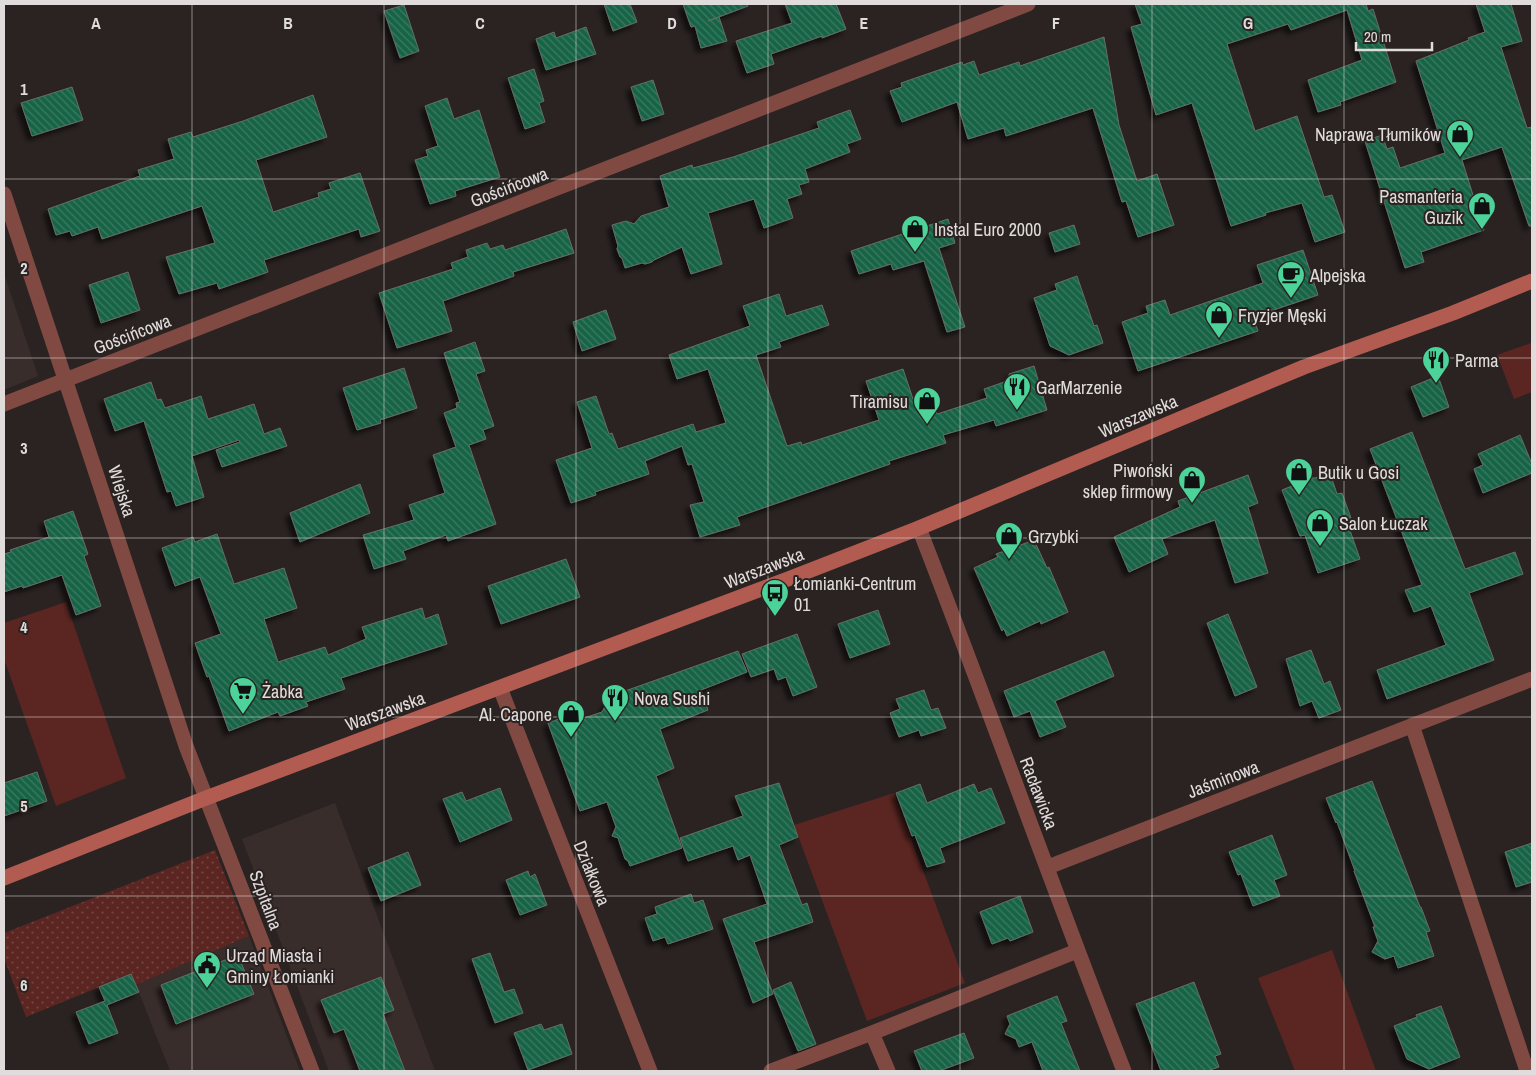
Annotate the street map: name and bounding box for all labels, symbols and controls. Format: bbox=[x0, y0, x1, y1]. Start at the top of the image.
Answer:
text: A bbox=[91, 12, 101, 34]
text: B bbox=[283, 12, 293, 34]
text: C bbox=[475, 12, 485, 34]
text: D bbox=[667, 12, 677, 34]
text: E bbox=[860, 12, 869, 34]
text: F bbox=[1052, 12, 1060, 34]
text: G bbox=[1243, 12, 1253, 34]
scale bar bbox=[1356, 20, 1432, 52]
text: 20 m bbox=[1364, 26, 1391, 47]
text: 1 bbox=[20, 78, 28, 100]
shop icon: Naprawa Tłumików bbox=[1445, 119, 1475, 158]
place label: Naprawa Tłumików bbox=[1315, 122, 1441, 147]
street label: Gościńcowa bbox=[467, 161, 551, 213]
place label: Pasmanteria Guzik bbox=[1379, 184, 1464, 230]
shop icon: Pasmanteria Guzik bbox=[1467, 191, 1497, 230]
shop icon: Instal Euro 2000 bbox=[900, 214, 930, 253]
place label: Instal Euro 2000 bbox=[934, 217, 1042, 242]
text: 2 bbox=[20, 257, 28, 279]
cafe icon: Alpejska bbox=[1276, 260, 1306, 299]
place label: Alpejska bbox=[1309, 263, 1366, 288]
shop icon: Fryzjer Męski bbox=[1204, 300, 1234, 339]
place label: Fryzjer Męski bbox=[1238, 303, 1327, 328]
street label: Gościńcowa bbox=[90, 308, 174, 360]
restaurant icon: Parma bbox=[1421, 345, 1451, 384]
place label: Parma bbox=[1455, 348, 1498, 373]
restaurant icon: GarMarzenie bbox=[1002, 372, 1032, 411]
place label: GarMarzenie bbox=[1036, 375, 1122, 400]
shop icon: Tiramisu bbox=[912, 386, 942, 425]
street label: Warszawska bbox=[1095, 388, 1181, 444]
place label: Tiramisu bbox=[850, 389, 908, 414]
text: 3 bbox=[20, 437, 28, 459]
shop icon: Butik u Gosi bbox=[1284, 457, 1314, 496]
place label: Piwoński sklep firmowy bbox=[1083, 458, 1174, 504]
place label: Butik u Gosi bbox=[1318, 460, 1399, 485]
street label: Wiejska bbox=[102, 462, 142, 520]
shop icon: Piwoński sklep firmowy bbox=[1177, 465, 1207, 504]
shop icon: Salon Łuczak bbox=[1305, 508, 1335, 547]
place label: Salon Łuczak bbox=[1339, 511, 1428, 536]
shop icon: Grzybki bbox=[994, 521, 1024, 560]
place label: Grzybki bbox=[1028, 524, 1079, 549]
street label: Warszawska bbox=[721, 541, 807, 595]
place label: Łomianki-Centrum 01 bbox=[794, 571, 916, 617]
bus stop icon: Łomianki-Centrum 01 bbox=[760, 578, 790, 617]
text: 4 bbox=[20, 616, 28, 638]
supermarket icon: Żabka bbox=[228, 676, 258, 715]
place label: Żabka bbox=[262, 679, 303, 704]
restaurant icon: Nova Sushi bbox=[600, 683, 630, 722]
street label: Warszawska bbox=[342, 685, 428, 737]
place label: Nova Sushi bbox=[634, 686, 710, 711]
shop icon: Al. Capone bbox=[556, 699, 586, 738]
place label: Al. Capone bbox=[478, 702, 552, 727]
street label: Racławicka bbox=[1014, 753, 1064, 833]
street label: Jaśminowa bbox=[1184, 754, 1262, 804]
text: 5 bbox=[20, 795, 28, 817]
street label: Działkowa bbox=[568, 837, 616, 909]
street label: Szpitalna bbox=[243, 867, 289, 933]
place label: Urząd Miasta i Gminy Łomianki bbox=[226, 943, 334, 989]
public building icon: Urząd Miasta i Gminy Łomianki bbox=[192, 950, 222, 989]
text: 6 bbox=[20, 974, 28, 996]

